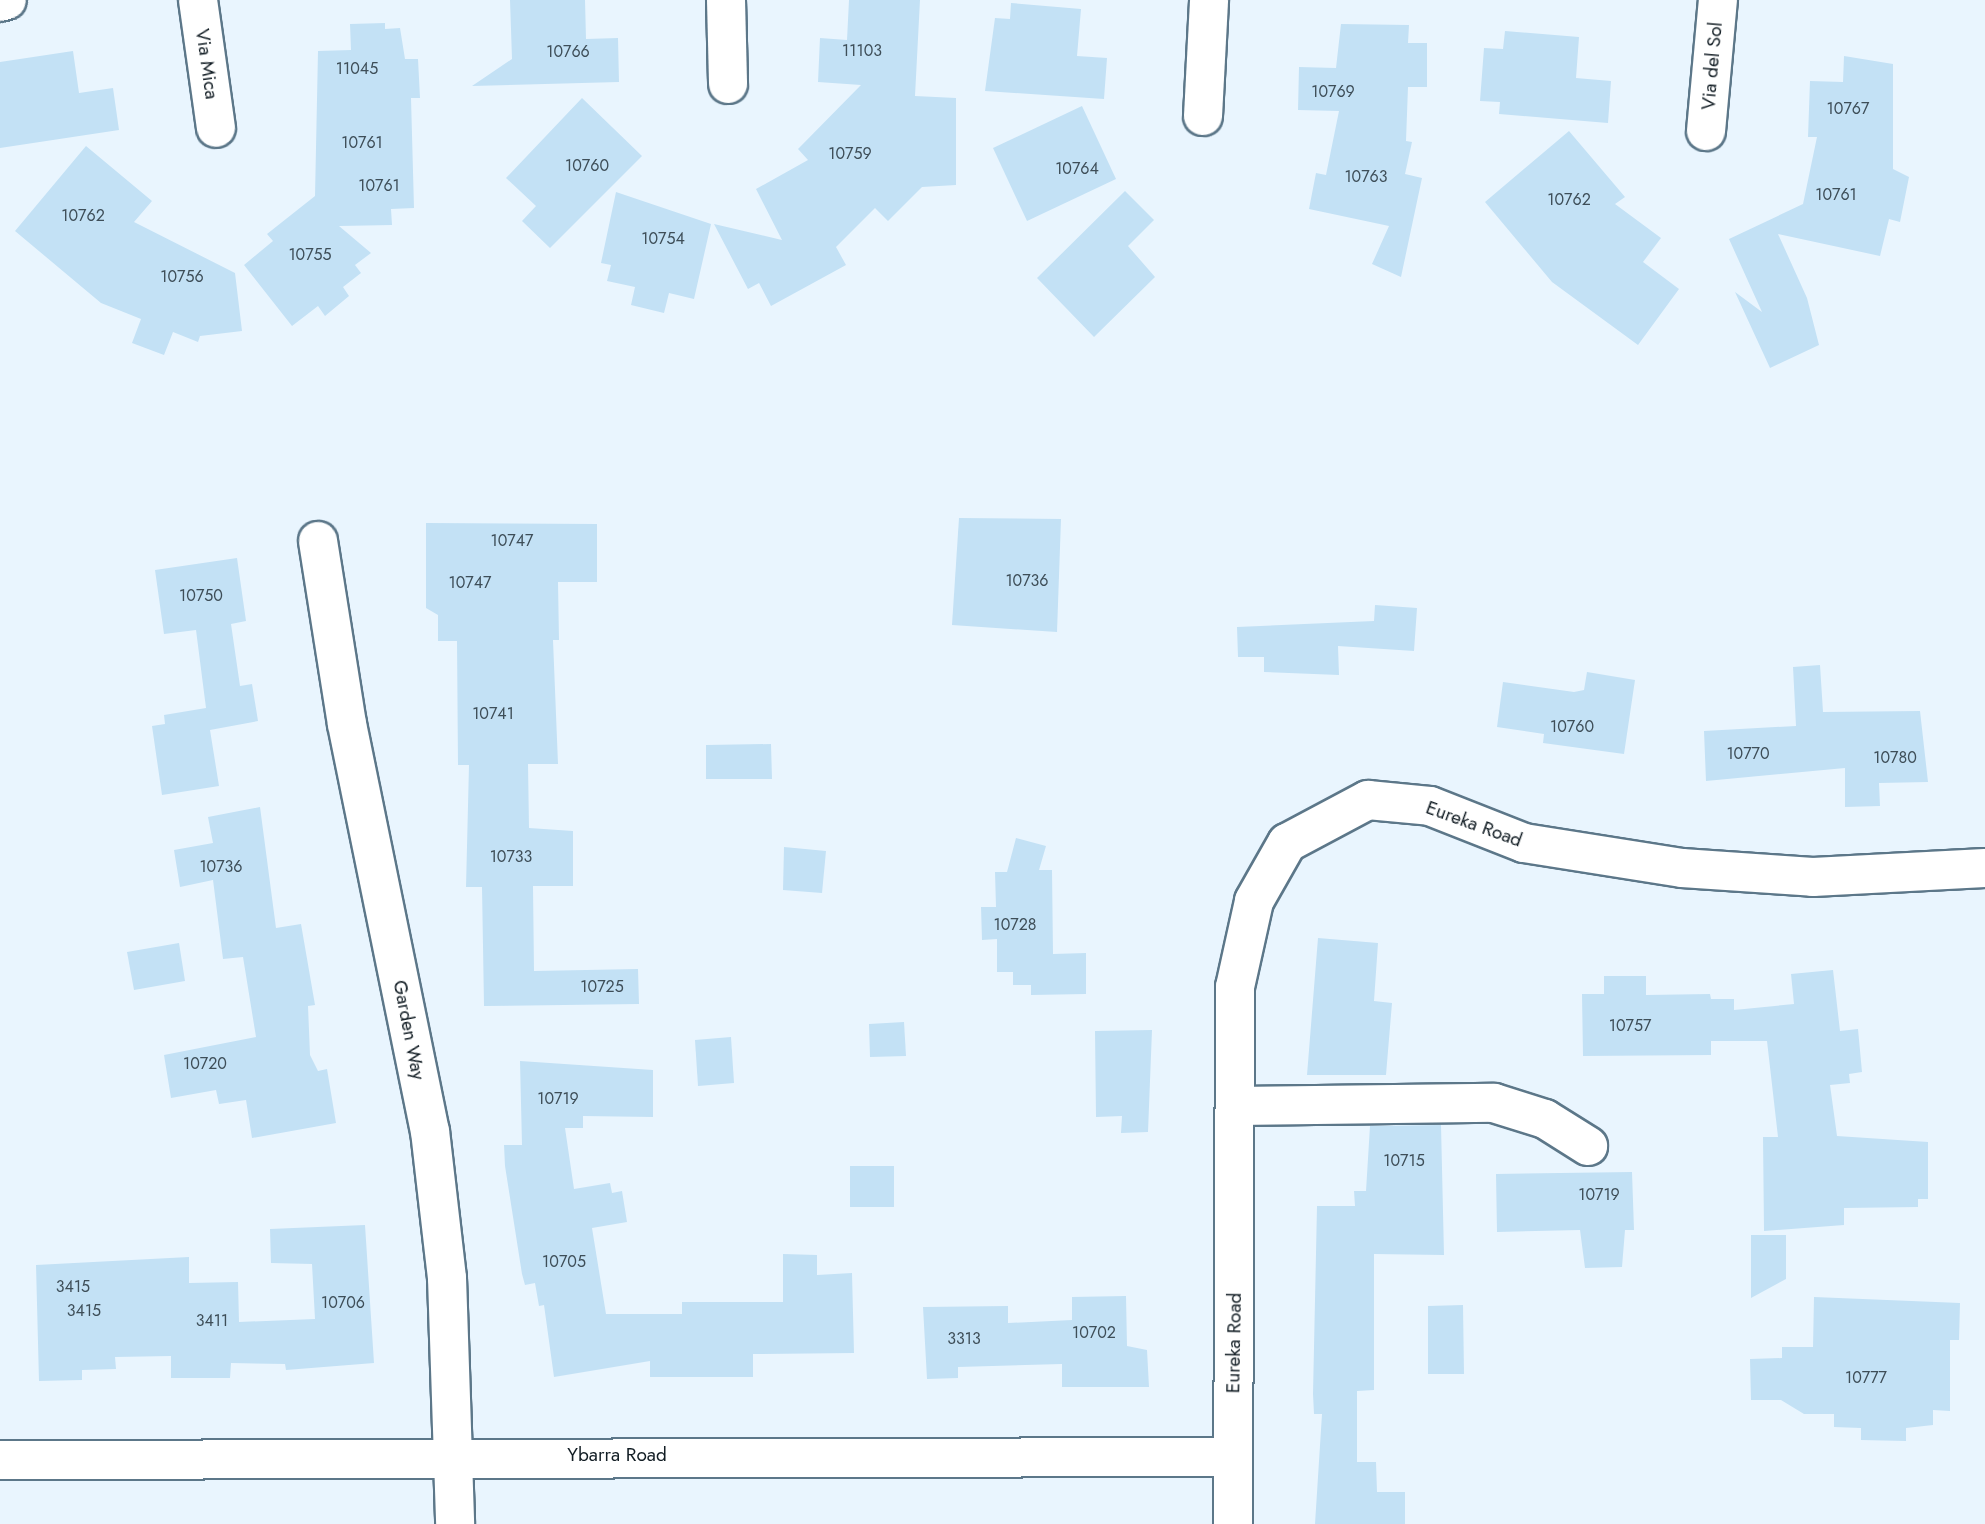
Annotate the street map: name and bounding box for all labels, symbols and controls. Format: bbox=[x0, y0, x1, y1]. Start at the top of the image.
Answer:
street label: Via del Sol bbox=[1697, 21, 1727, 111]
street label: Via Mica bbox=[191, 27, 223, 101]
house number: 11103 bbox=[842, 41, 882, 61]
house number: 10766 bbox=[546, 42, 590, 62]
house number: 11045 bbox=[336, 59, 378, 79]
house number: 10769 bbox=[1311, 82, 1355, 102]
house number: 10767 bbox=[1827, 99, 1869, 119]
house number: 10761 bbox=[341, 133, 383, 153]
house number: 10759 bbox=[828, 144, 872, 164]
house number: 10760 bbox=[565, 156, 609, 176]
house number: 10764 bbox=[1055, 159, 1099, 179]
house number: 10763 bbox=[1344, 167, 1388, 187]
house number: 10761 bbox=[358, 176, 400, 196]
house number: 10761 bbox=[1815, 185, 1857, 205]
house number: 10762 bbox=[1547, 190, 1591, 210]
house number: 10762 bbox=[61, 206, 105, 226]
house number: 10754 bbox=[641, 229, 685, 249]
house number: 10755 bbox=[288, 245, 332, 265]
house number: 10756 bbox=[160, 267, 204, 287]
house number: 10747 bbox=[491, 531, 533, 551]
house number: 10736 bbox=[1005, 571, 1049, 591]
house number: 10747 bbox=[449, 573, 491, 593]
house number: 10750 bbox=[179, 586, 223, 606]
house number: 10741 bbox=[472, 704, 514, 724]
house number: 10760 bbox=[1550, 717, 1594, 737]
house number: 10770 bbox=[1726, 744, 1770, 764]
house number: 10780 bbox=[1873, 748, 1917, 768]
street label: Eureka Road bbox=[1423, 796, 1525, 852]
house number: 10733 bbox=[490, 847, 532, 867]
house number: 10736 bbox=[199, 857, 243, 877]
house number: 10728 bbox=[993, 915, 1037, 935]
house number: 10725 bbox=[580, 977, 624, 997]
street label: Garden Way bbox=[388, 978, 430, 1082]
house number: 10757 bbox=[1609, 1016, 1651, 1036]
house number: 10720 bbox=[183, 1054, 227, 1074]
house number: 10719 bbox=[537, 1089, 579, 1109]
house number: 10715 bbox=[1383, 1151, 1425, 1171]
house number: 10719 bbox=[1578, 1185, 1620, 1205]
house number: 10705 bbox=[542, 1252, 586, 1272]
house number: 3415 bbox=[56, 1277, 90, 1297]
street label: Eureka Road bbox=[1222, 1292, 1246, 1394]
house number: 10706 bbox=[321, 1293, 365, 1313]
house number: 3415 bbox=[67, 1301, 101, 1321]
house number: 3411 bbox=[196, 1311, 228, 1331]
house number: 10702 bbox=[1072, 1323, 1116, 1343]
house number: 3313 bbox=[947, 1329, 981, 1349]
house number: 10777 bbox=[1845, 1368, 1887, 1388]
street label: Ybarra Road bbox=[567, 1444, 667, 1466]

